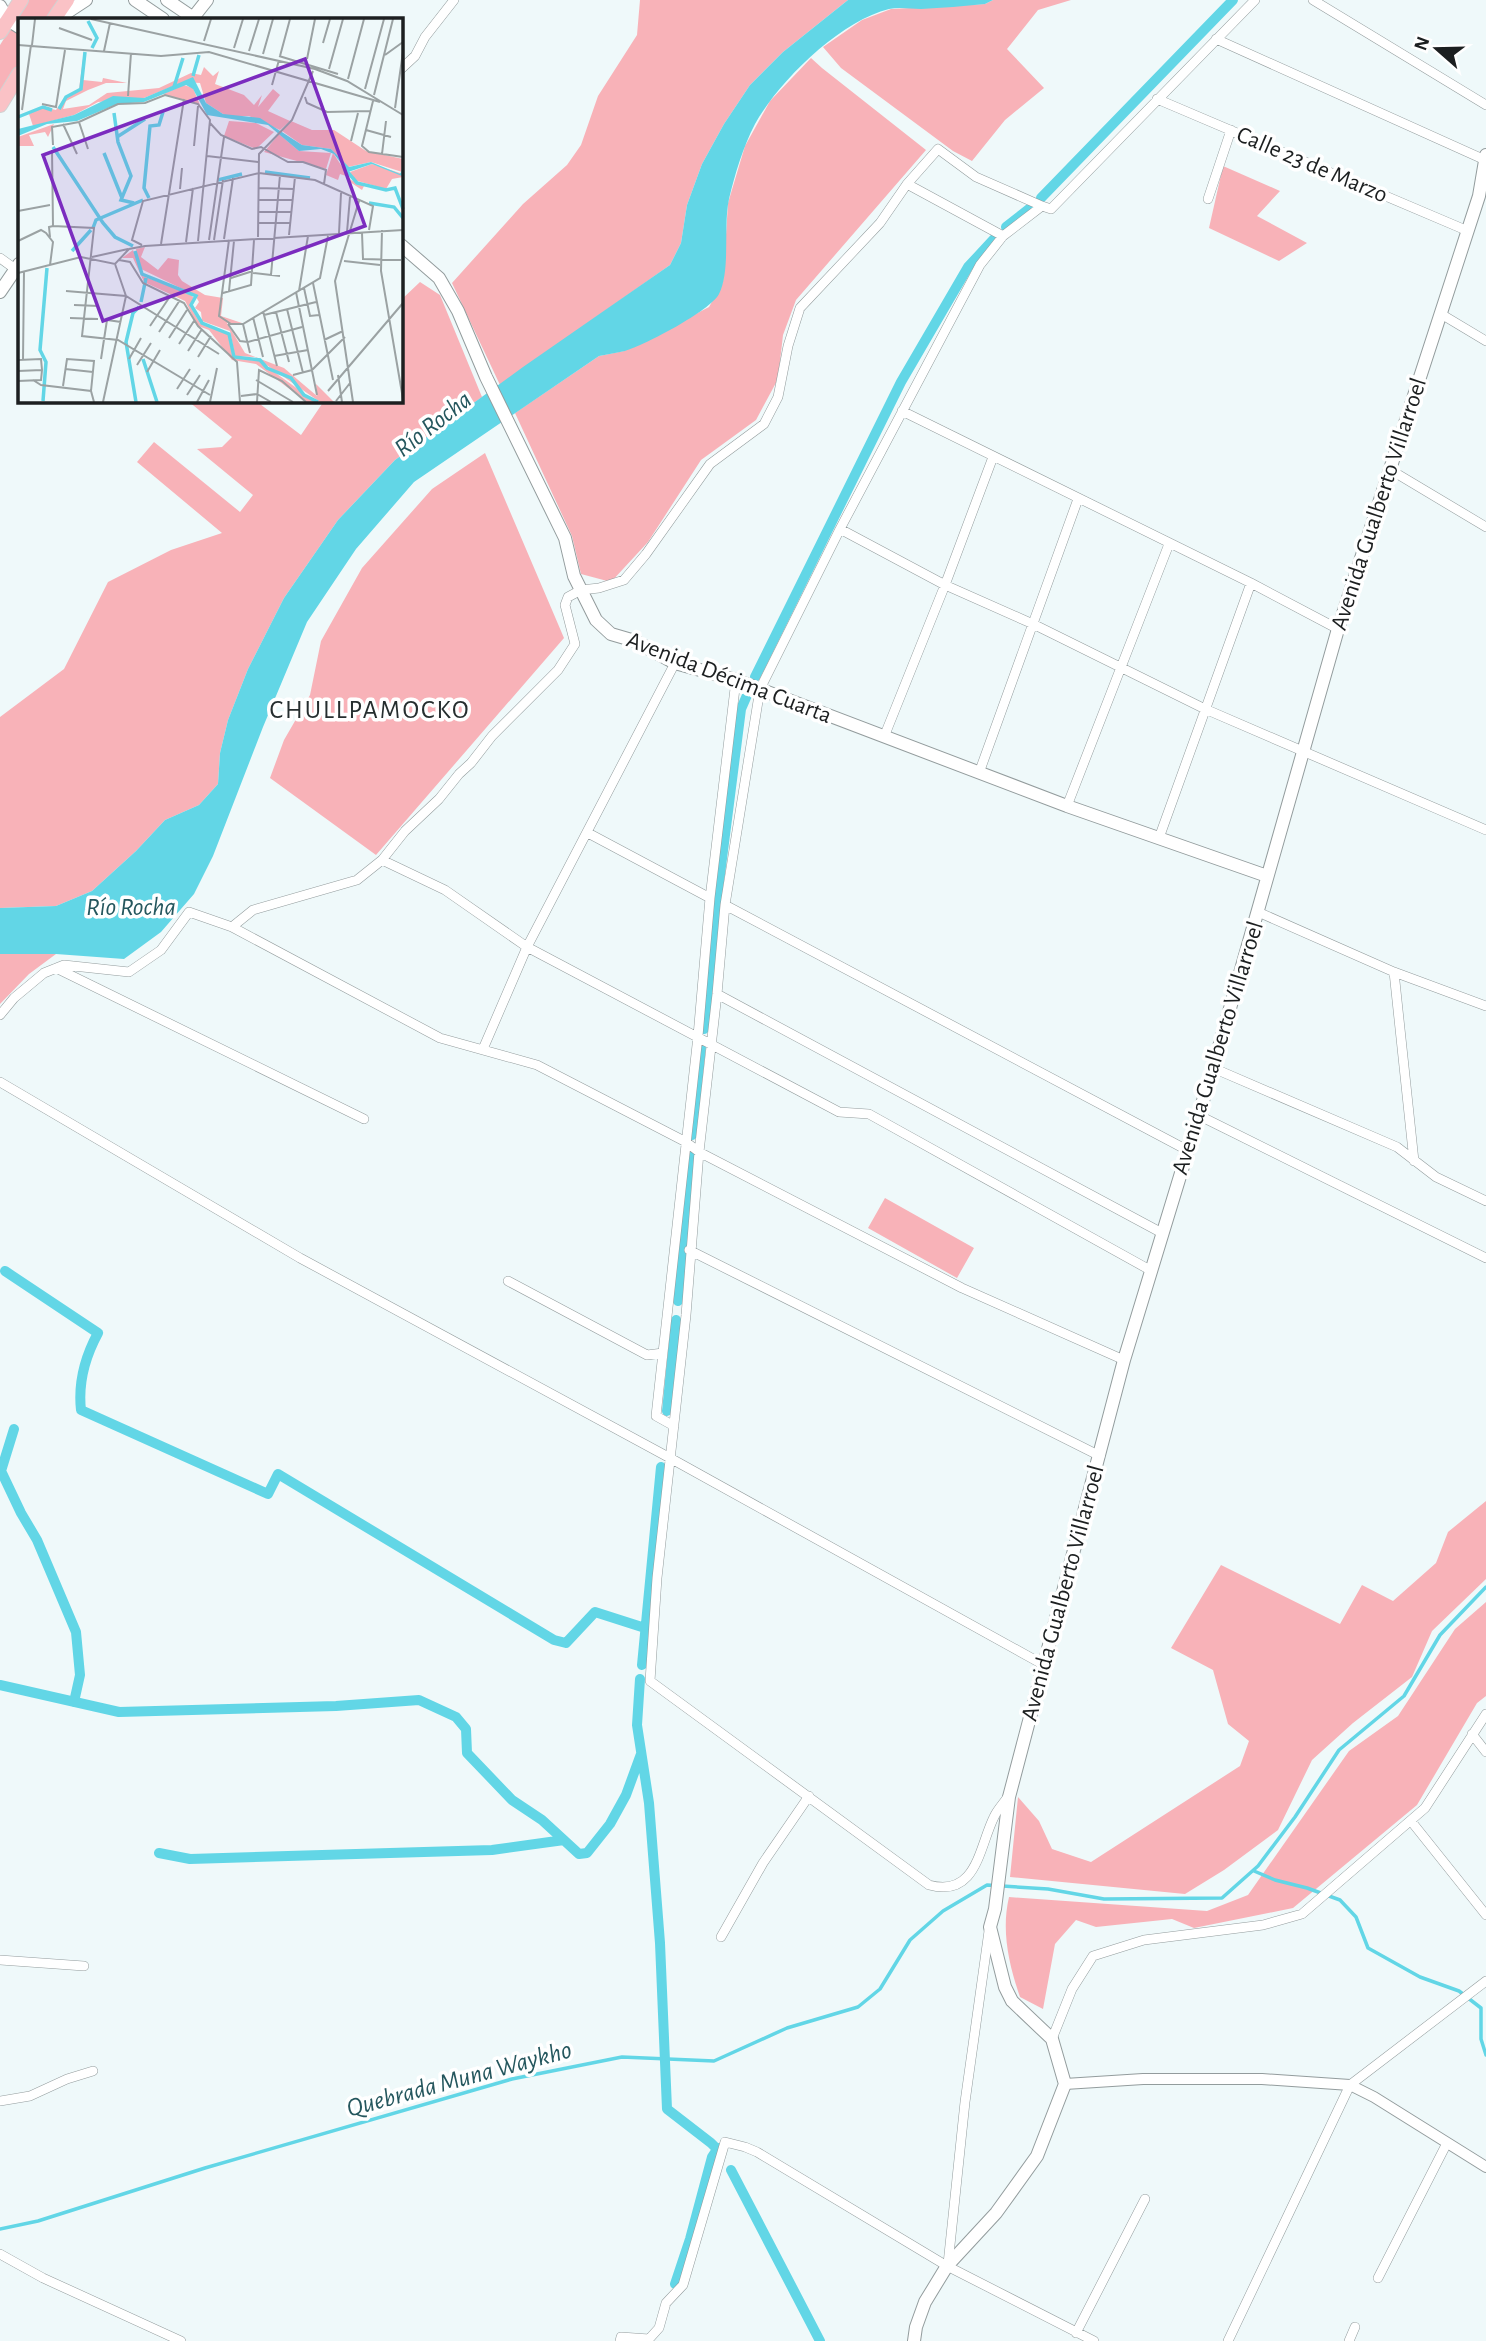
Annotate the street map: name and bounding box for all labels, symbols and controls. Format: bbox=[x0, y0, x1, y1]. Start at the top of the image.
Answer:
north arrow bbox=[1402, 14, 1472, 84]
inset map bbox=[18, 18, 402, 402]
text: N bbox=[1411, 34, 1434, 53]
street label: Calle 23 de Marzo bbox=[1233, 122, 1391, 208]
street label: Avenida Gualberto Villarroel bbox=[1327, 375, 1431, 633]
water label: Río Rocha bbox=[390, 386, 476, 462]
street label: Avenida Décima Cuarta bbox=[623, 628, 835, 728]
district label: CHULLPAMOCKO bbox=[269, 697, 471, 723]
water label: Río Rocha bbox=[86, 894, 176, 920]
street label: Avenida Gualberto Villarroel bbox=[1168, 918, 1268, 1178]
street label: Avenida Gualberto Villarroel bbox=[1017, 1463, 1109, 1723]
water label: Quebrada Muna Waykho bbox=[344, 2036, 574, 2122]

